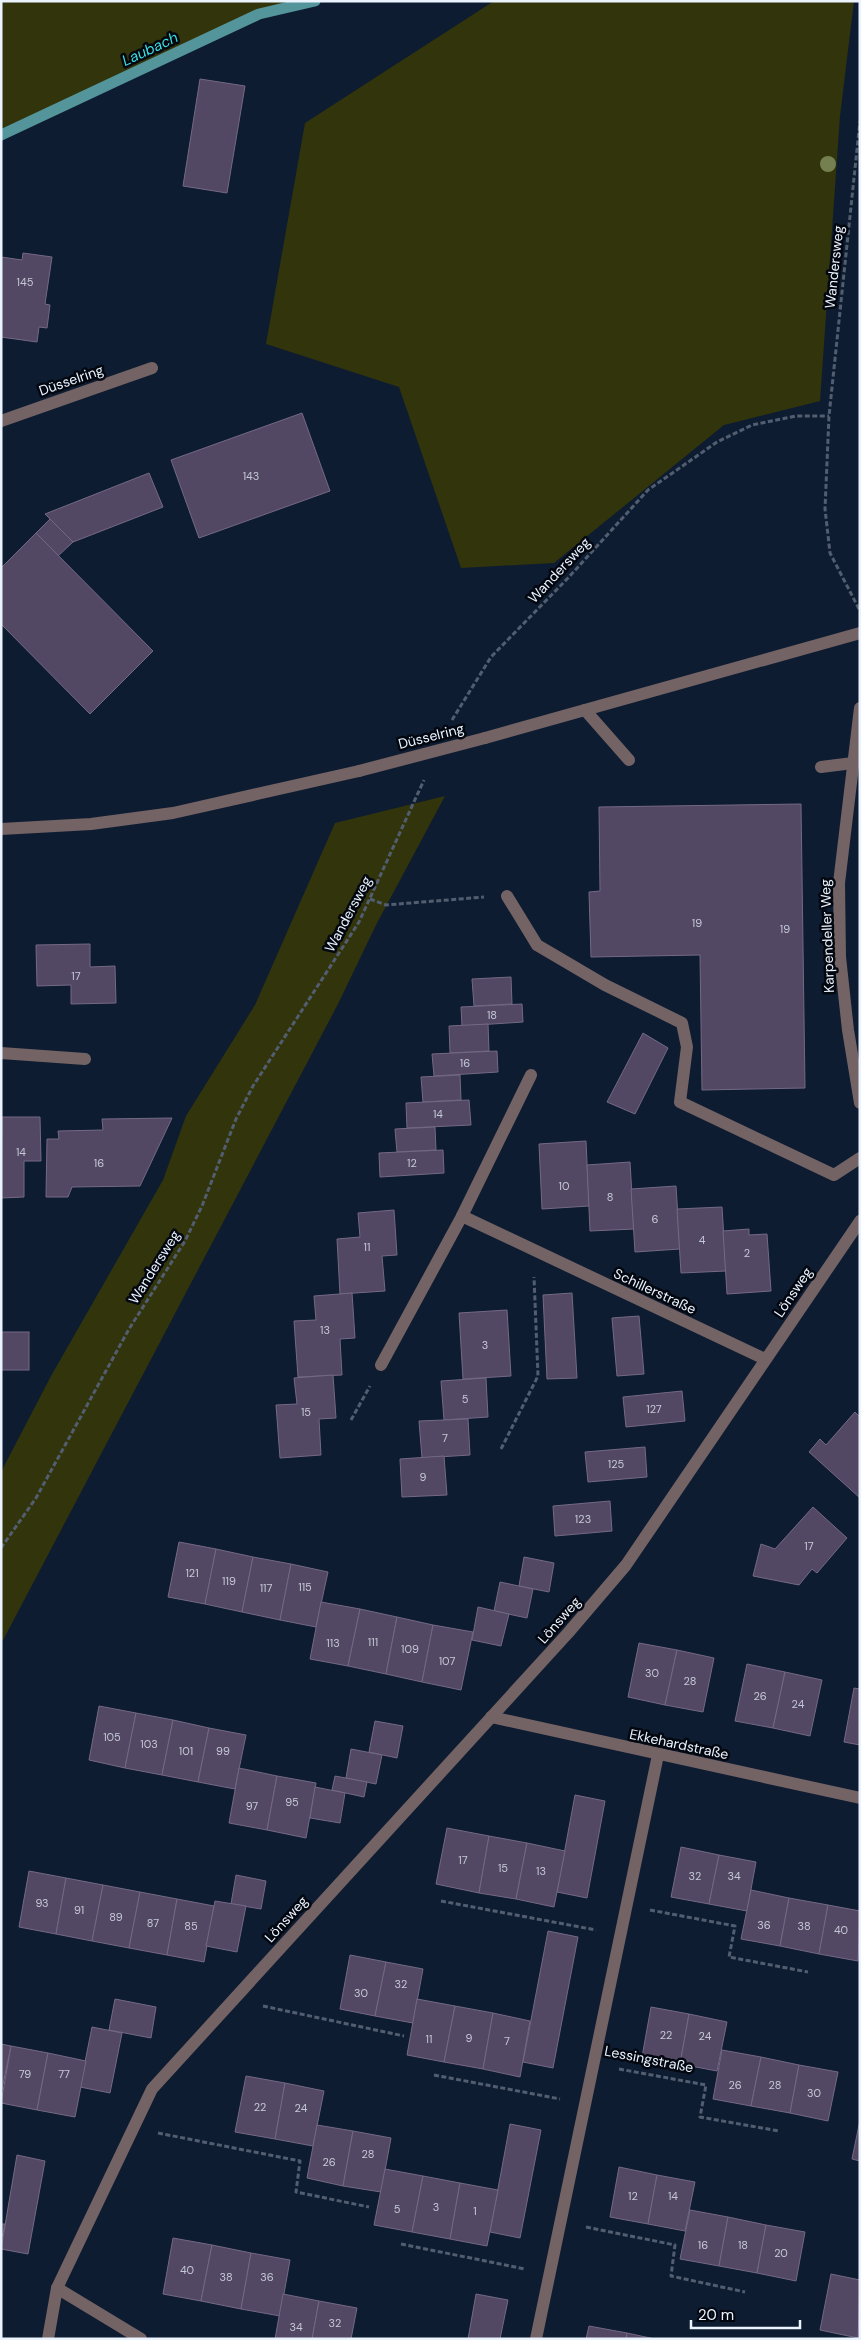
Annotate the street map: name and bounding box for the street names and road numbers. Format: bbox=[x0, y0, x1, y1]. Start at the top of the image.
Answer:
street label: Wandersweg bbox=[821, 224, 847, 309]
street label: Düsselring bbox=[36, 360, 106, 399]
street label: Wandersweg bbox=[524, 533, 594, 607]
street label: Düsselring bbox=[396, 719, 466, 753]
street label: Wandersweg bbox=[320, 873, 376, 955]
street label: Karpendeller Weg bbox=[816, 879, 838, 993]
street label: Wandersweg bbox=[124, 1227, 184, 1307]
street label: Lönsweg bbox=[770, 1263, 816, 1320]
street label: Schillerstraße bbox=[611, 1264, 699, 1318]
street label: Lönsweg bbox=[534, 1593, 584, 1647]
street label: Ekkehardstraße bbox=[628, 1725, 730, 1763]
street label: Lönsweg bbox=[260, 1892, 312, 1946]
street label: Lessingstraße bbox=[603, 2042, 695, 2076]

